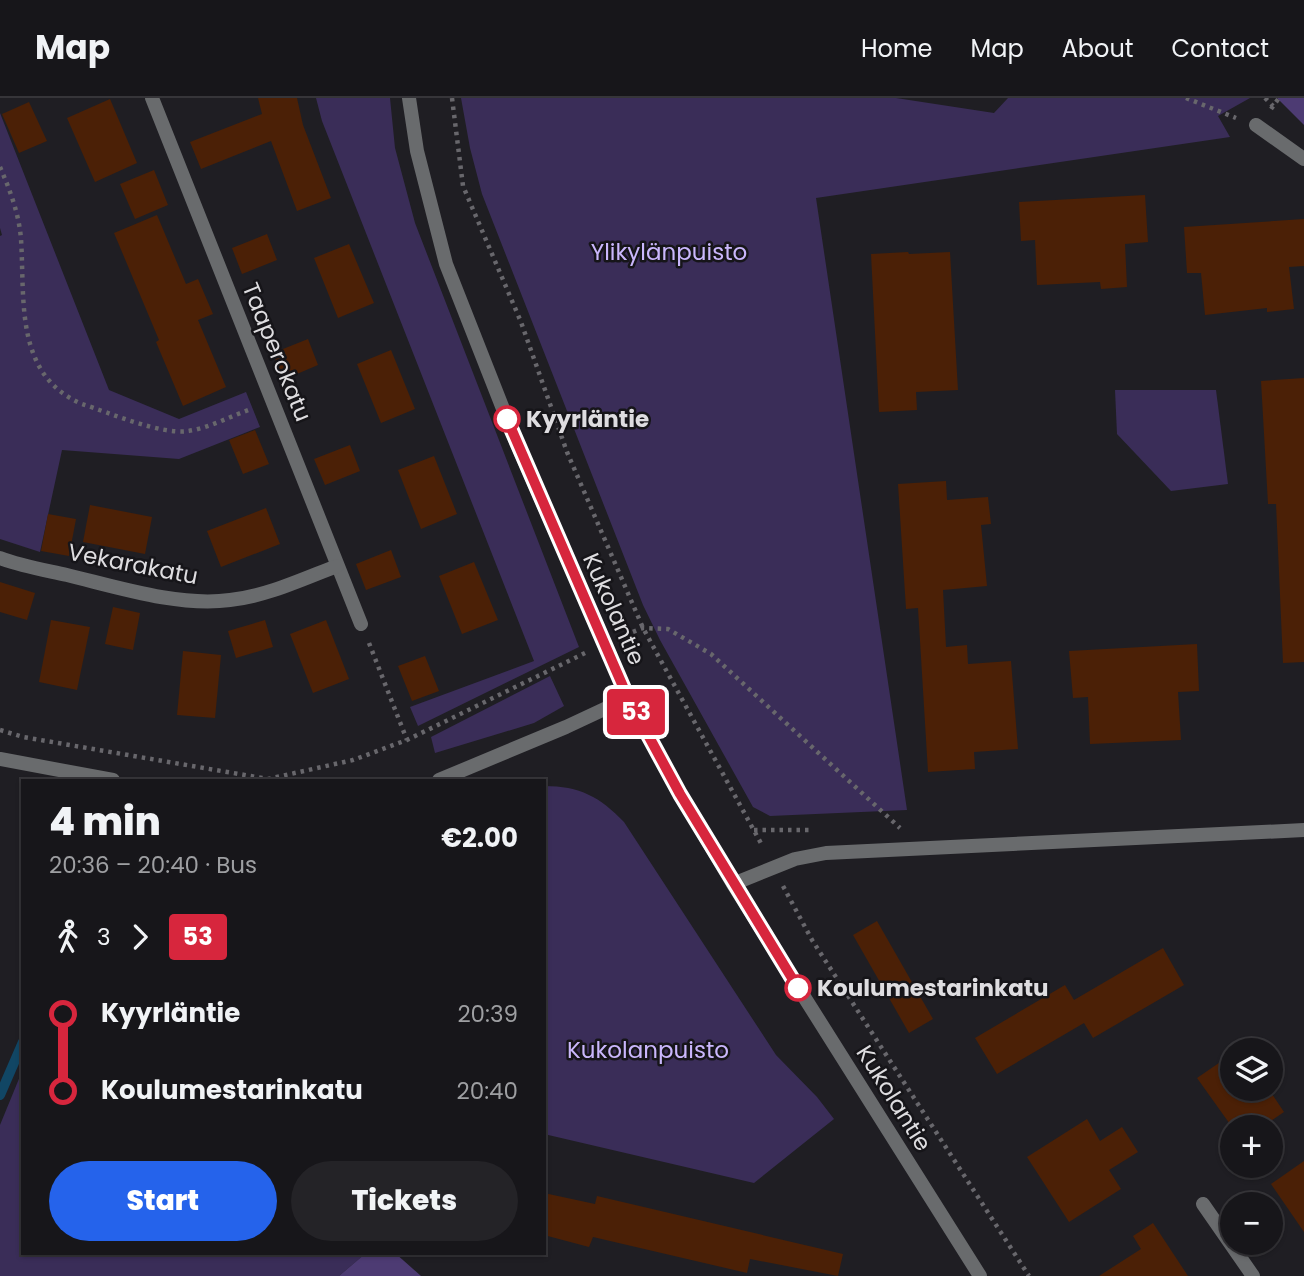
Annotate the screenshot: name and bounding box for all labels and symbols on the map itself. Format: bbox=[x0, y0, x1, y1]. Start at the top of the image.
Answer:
park label: Ylikylänpuisto bbox=[591, 236, 747, 268]
street label: Taaperokatu bbox=[235, 278, 319, 426]
place label: Kyyrläntie bbox=[526, 403, 649, 435]
marker: Kyyrläntie bbox=[494, 406, 520, 432]
street label: Vekarakatu bbox=[65, 536, 201, 592]
street label: Kukolantie bbox=[575, 548, 653, 670]
line badge: 53 bbox=[604, 689, 668, 735]
place label: Koulumestarinkatu bbox=[817, 972, 1049, 1004]
marker: Koulumestarinkatu bbox=[785, 975, 811, 1001]
park label: Kukolanpuisto bbox=[567, 1034, 729, 1066]
street label: Kukolantie bbox=[849, 1039, 939, 1157]

